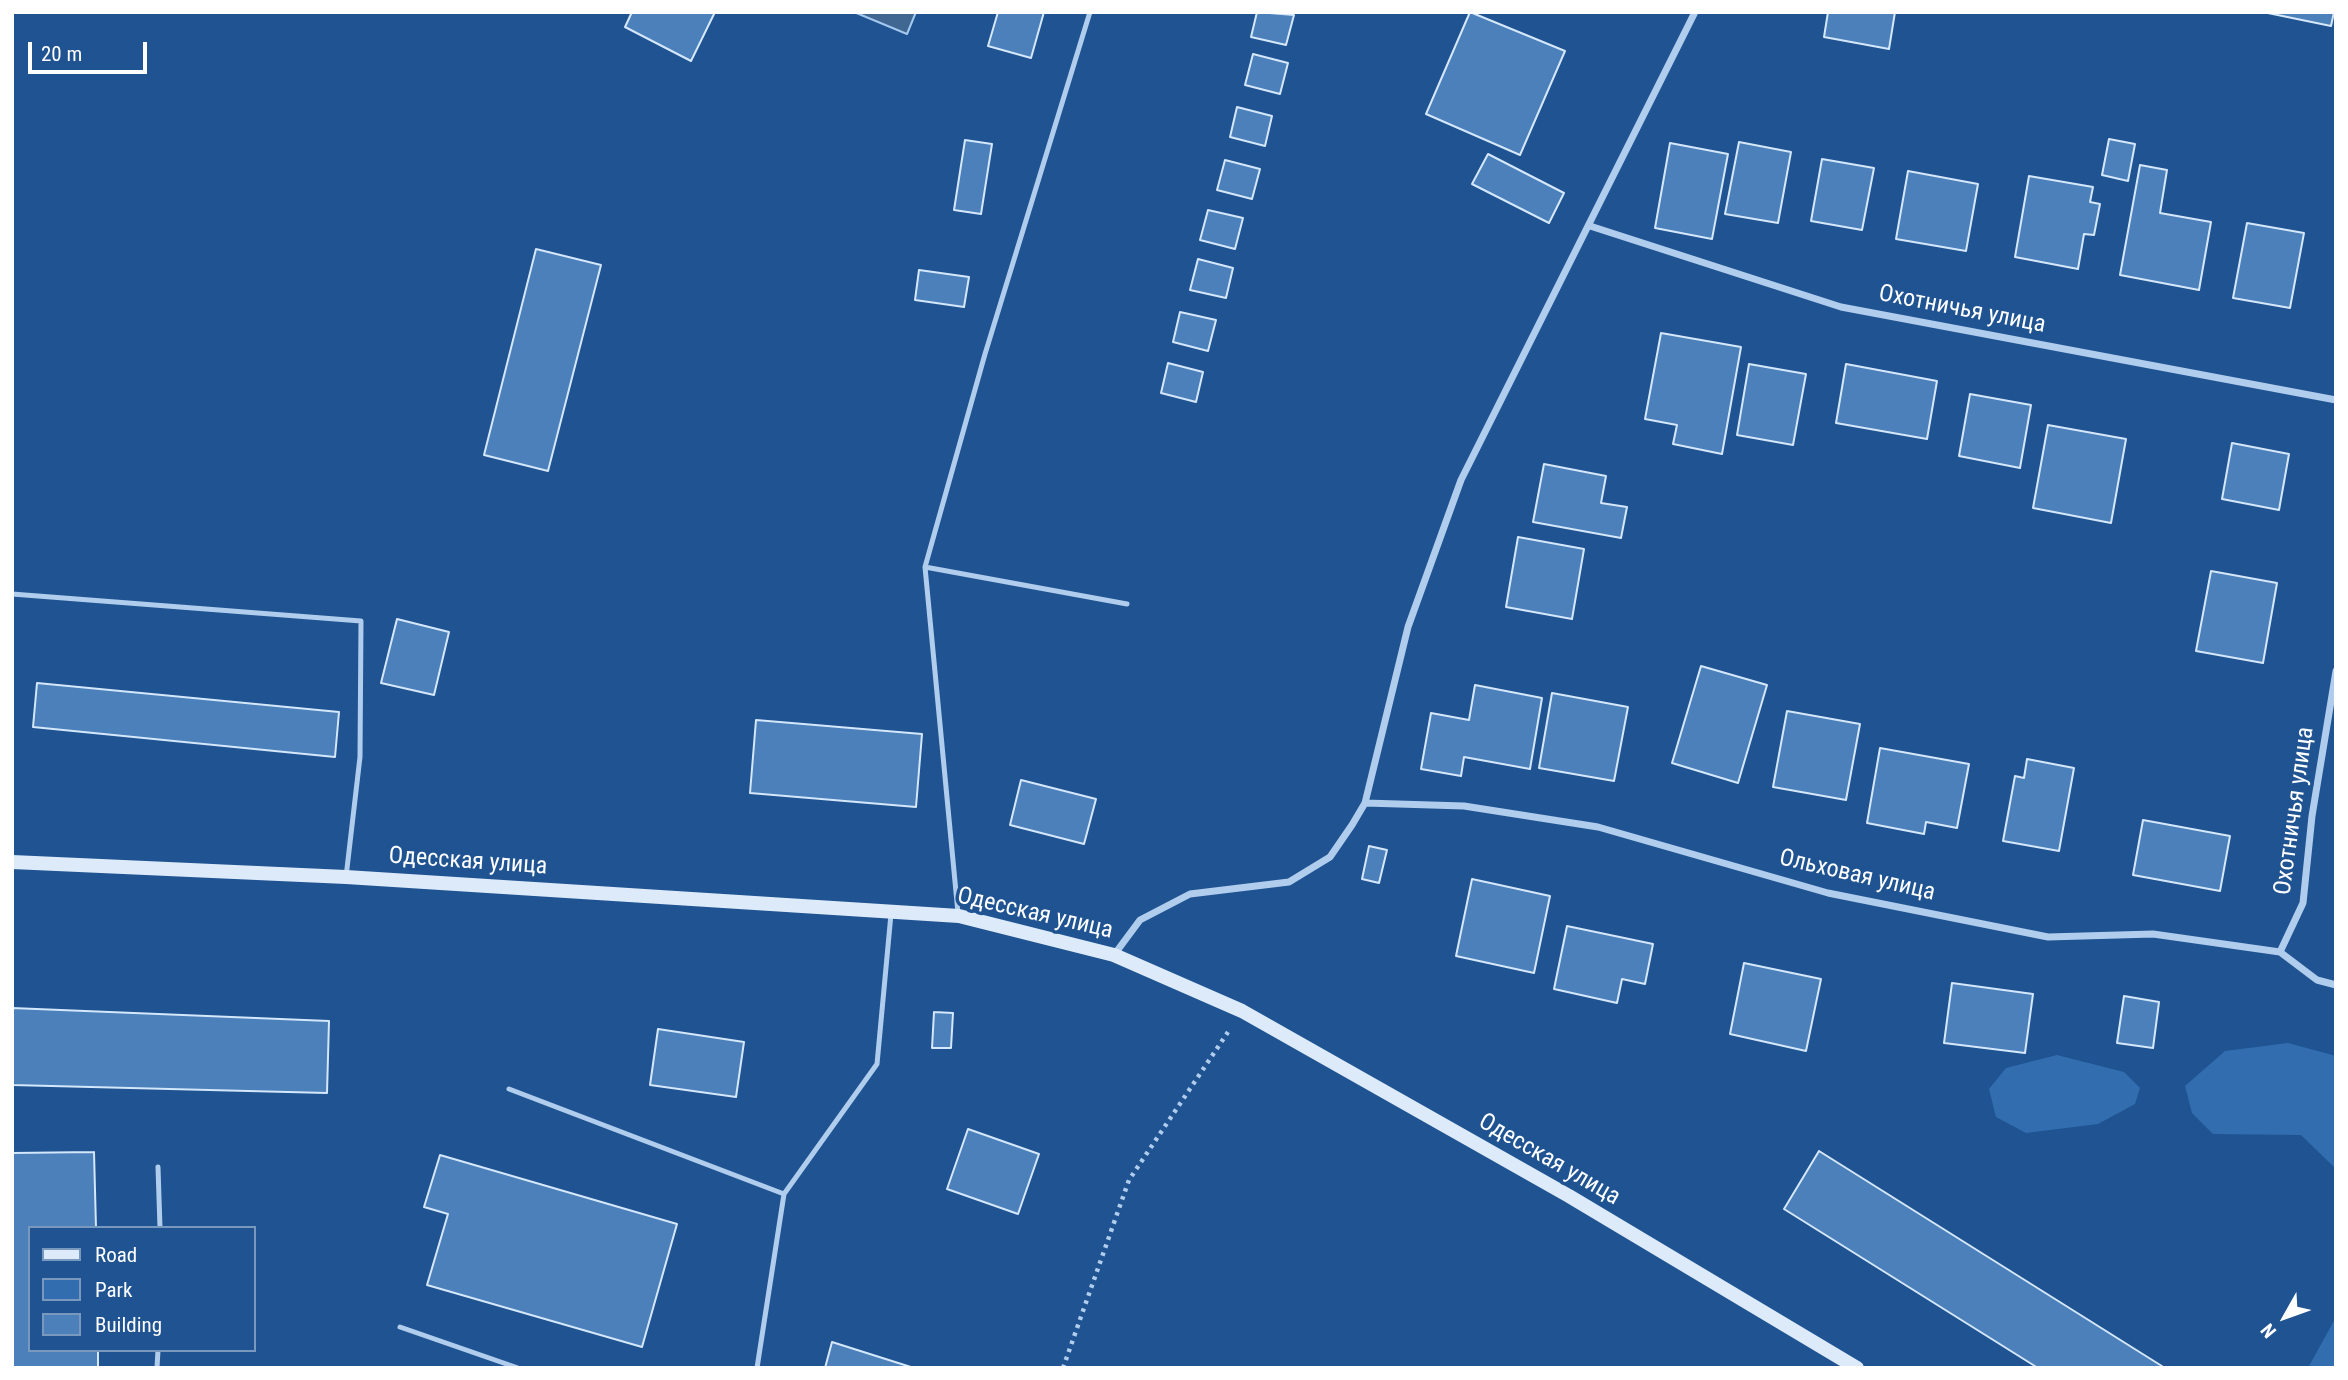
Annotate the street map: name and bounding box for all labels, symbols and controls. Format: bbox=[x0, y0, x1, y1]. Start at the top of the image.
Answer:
scale bar bbox=[32, 28, 150, 72]
text: 20 m bbox=[41, 42, 82, 66]
street label: Охотничья улица bbox=[1876, 280, 2048, 340]
street label: Охотничья улица bbox=[2269, 725, 2321, 897]
street label: Одесская улица bbox=[388, 842, 548, 882]
street label: Ольховая улица bbox=[1776, 844, 1938, 908]
street label: Одесская улица bbox=[954, 882, 1116, 946]
street label: Одесская улица bbox=[1473, 1108, 1625, 1212]
legend bbox=[28, 1226, 256, 1352]
text: Road bbox=[95, 1243, 137, 1267]
text: Park bbox=[95, 1278, 132, 1302]
north arrow bbox=[2250, 1282, 2320, 1352]
text: Building bbox=[95, 1313, 162, 1337]
text: N bbox=[2256, 1319, 2281, 1343]

